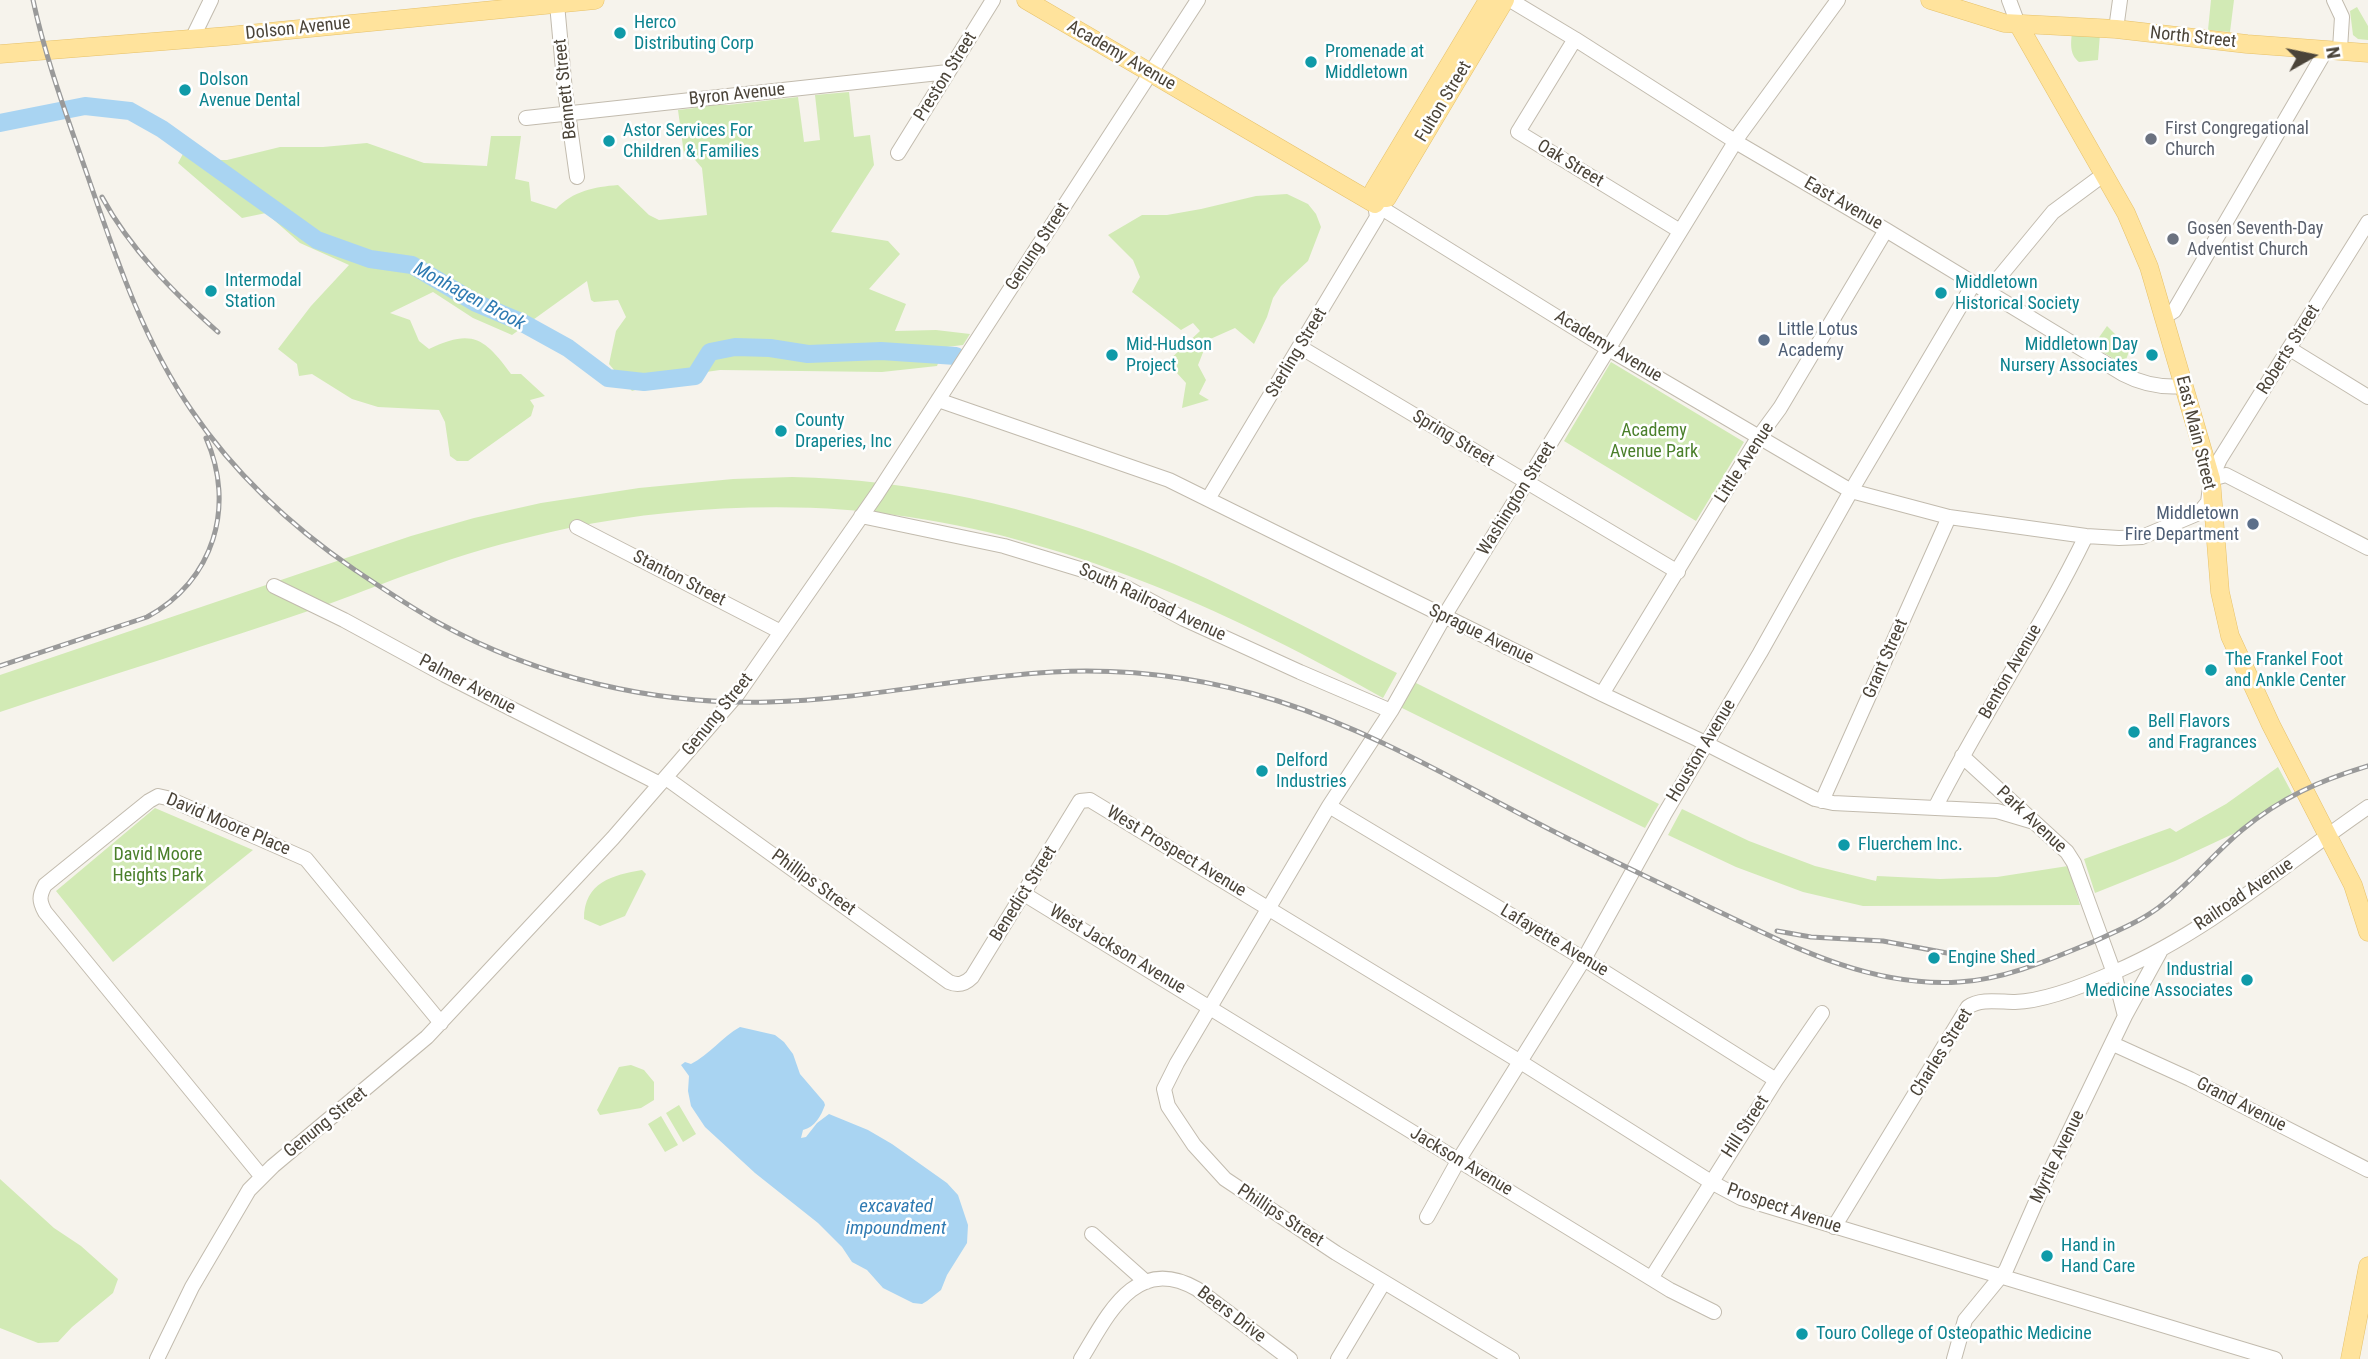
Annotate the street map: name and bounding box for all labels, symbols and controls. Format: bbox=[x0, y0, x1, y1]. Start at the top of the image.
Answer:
place label: Herco Distributing Corp bbox=[634, 12, 754, 54]
street label: Dolson Avenue bbox=[244, 13, 352, 45]
street label: Academy Avenue bbox=[1063, 16, 1179, 96]
north arrow bbox=[2277, 21, 2347, 91]
street label: North Street bbox=[2149, 23, 2237, 53]
marker: Herco Distributing Corp bbox=[612, 25, 628, 41]
street label: Preston Street bbox=[910, 28, 982, 126]
street label: Bennett Street bbox=[550, 38, 582, 140]
place label: Promenade at Middletown bbox=[1325, 41, 1424, 84]
text: N bbox=[2321, 45, 2346, 60]
marker: Promenade at Middletown bbox=[1303, 54, 1319, 70]
street label: Fulton Street bbox=[1411, 58, 1477, 146]
place label: Dolson Avenue Dental bbox=[199, 69, 300, 112]
street label: Byron Avenue bbox=[688, 79, 786, 111]
marker: Dolson Avenue Dental bbox=[177, 82, 193, 98]
place label: First Congregational Church bbox=[2165, 118, 2309, 160]
place label: Astor Services For Children & Families bbox=[623, 120, 759, 162]
marker: First Congregational Church bbox=[2143, 131, 2159, 147]
marker: Astor Services For Children & Families bbox=[601, 133, 617, 149]
street label: Oak Street bbox=[1533, 136, 1607, 192]
street label: East Avenue bbox=[1800, 173, 1886, 235]
street label: Genung Street bbox=[1002, 199, 1074, 295]
place label: Gosen Seventh-Day Adventist Church bbox=[2187, 218, 2323, 260]
marker: Gosen Seventh-Day Adventist Church bbox=[2165, 231, 2181, 247]
water label: Monhagen Brook bbox=[409, 258, 529, 336]
place label: Intermodal Station bbox=[225, 270, 302, 312]
place label: Middletown Historical Society bbox=[1955, 272, 2080, 314]
marker: Intermodal Station bbox=[203, 283, 219, 299]
marker: Middletown Historical Society bbox=[1933, 285, 1949, 301]
street label: Roberts Street bbox=[2253, 301, 2325, 399]
street label: Sterling Street bbox=[1262, 304, 1332, 402]
street label: Academy Avenue bbox=[1550, 306, 1666, 388]
place label: Little Lotus Academy bbox=[1778, 319, 1858, 362]
marker: Little Lotus Academy bbox=[1756, 332, 1772, 348]
place label: Mid-Hudson Project bbox=[1126, 334, 1212, 376]
place label: Middletown Day Nursery Associates bbox=[2000, 334, 2138, 376]
marker: Mid-Hudson Project bbox=[1104, 347, 1120, 363]
marker: Middletown Day Nursery Associates bbox=[2144, 347, 2160, 363]
street label: East Main Street bbox=[2170, 374, 2220, 492]
street label: Spring Street bbox=[1408, 406, 1498, 472]
place label: County Draperies, Inc bbox=[795, 410, 892, 452]
street label: Little Avenue bbox=[1711, 419, 1779, 507]
park label: Academy Avenue Park bbox=[1610, 420, 1698, 462]
marker: County Draperies, Inc bbox=[773, 423, 789, 439]
street label: Washington Street bbox=[1473, 438, 1561, 560]
place label: Middletown Fire Department bbox=[2125, 503, 2239, 546]
marker: Middletown Fire Department bbox=[2245, 516, 2261, 532]
street label: Stanton Street bbox=[629, 546, 729, 612]
street label: South Railroad Avenue bbox=[1075, 560, 1229, 646]
street label: Sprague Avenue bbox=[1425, 600, 1537, 670]
street label: Grant Street bbox=[1859, 616, 1913, 702]
street label: Benton Avenue bbox=[1975, 621, 2047, 723]
place label: The Frankel Foot and Ankle Center bbox=[2225, 649, 2346, 692]
street label: Palmer Avenue bbox=[415, 651, 519, 719]
marker: The Frankel Foot and Ankle Center bbox=[2203, 662, 2219, 678]
street label: Genung Street bbox=[678, 669, 758, 761]
street label: Houston Avenue bbox=[1663, 696, 1741, 806]
place label: Bell Flavors and Fragrances bbox=[2148, 711, 2257, 754]
marker: Bell Flavors and Fragrances bbox=[2126, 724, 2142, 740]
place label: Delford Industries bbox=[1276, 750, 1347, 792]
marker: Delford Industries bbox=[1254, 763, 1270, 779]
street label: Park Avenue bbox=[1991, 782, 2071, 858]
street label: David Moore Place bbox=[163, 789, 293, 861]
street label: West Prospect Avenue bbox=[1102, 802, 1250, 902]
place label: Fluerchem Inc. bbox=[1858, 834, 1963, 856]
marker: Fluerchem Inc. bbox=[1836, 837, 1852, 853]
street label: Benedict Street bbox=[986, 842, 1062, 946]
park label: David Moore Heights Park bbox=[112, 844, 204, 886]
street label: Phillips Street bbox=[767, 845, 859, 921]
street label: Railroad Avenue bbox=[2191, 854, 2297, 936]
street label: Lafayette Avenue bbox=[1496, 900, 1612, 982]
street label: West Jackson Avenue bbox=[1045, 901, 1189, 999]
place label: Engine Shed bbox=[1948, 947, 2035, 969]
marker: Engine Shed bbox=[1926, 950, 1942, 966]
place label: Industrial Medicine Associates bbox=[2085, 959, 2233, 1002]
marker: Industrial Medicine Associates bbox=[2239, 972, 2255, 988]
street label: Charles Street bbox=[1906, 1005, 1978, 1101]
street label: Grand Avenue bbox=[2192, 1073, 2290, 1137]
street label: Genung Street bbox=[280, 1083, 372, 1163]
street label: Hill Street bbox=[1718, 1092, 1774, 1162]
street label: Myrtle Avenue bbox=[2026, 1107, 2090, 1207]
street label: Jackson Avenue bbox=[1406, 1123, 1516, 1201]
street label: Prospect Avenue bbox=[1724, 1179, 1844, 1239]
street label: Phillips Street bbox=[1233, 1180, 1327, 1252]
water label: excavated impoundment bbox=[846, 1196, 946, 1240]
place label: Hand in Hand Care bbox=[2061, 1235, 2135, 1278]
marker: Hand in Hand Care bbox=[2039, 1248, 2055, 1264]
street label: Beers Drive bbox=[1192, 1282, 1270, 1348]
place label: Touro College of Osteopathic Medicine bbox=[1816, 1323, 2092, 1345]
marker: Touro College of Osteopathic Medicine bbox=[1794, 1326, 1810, 1342]

